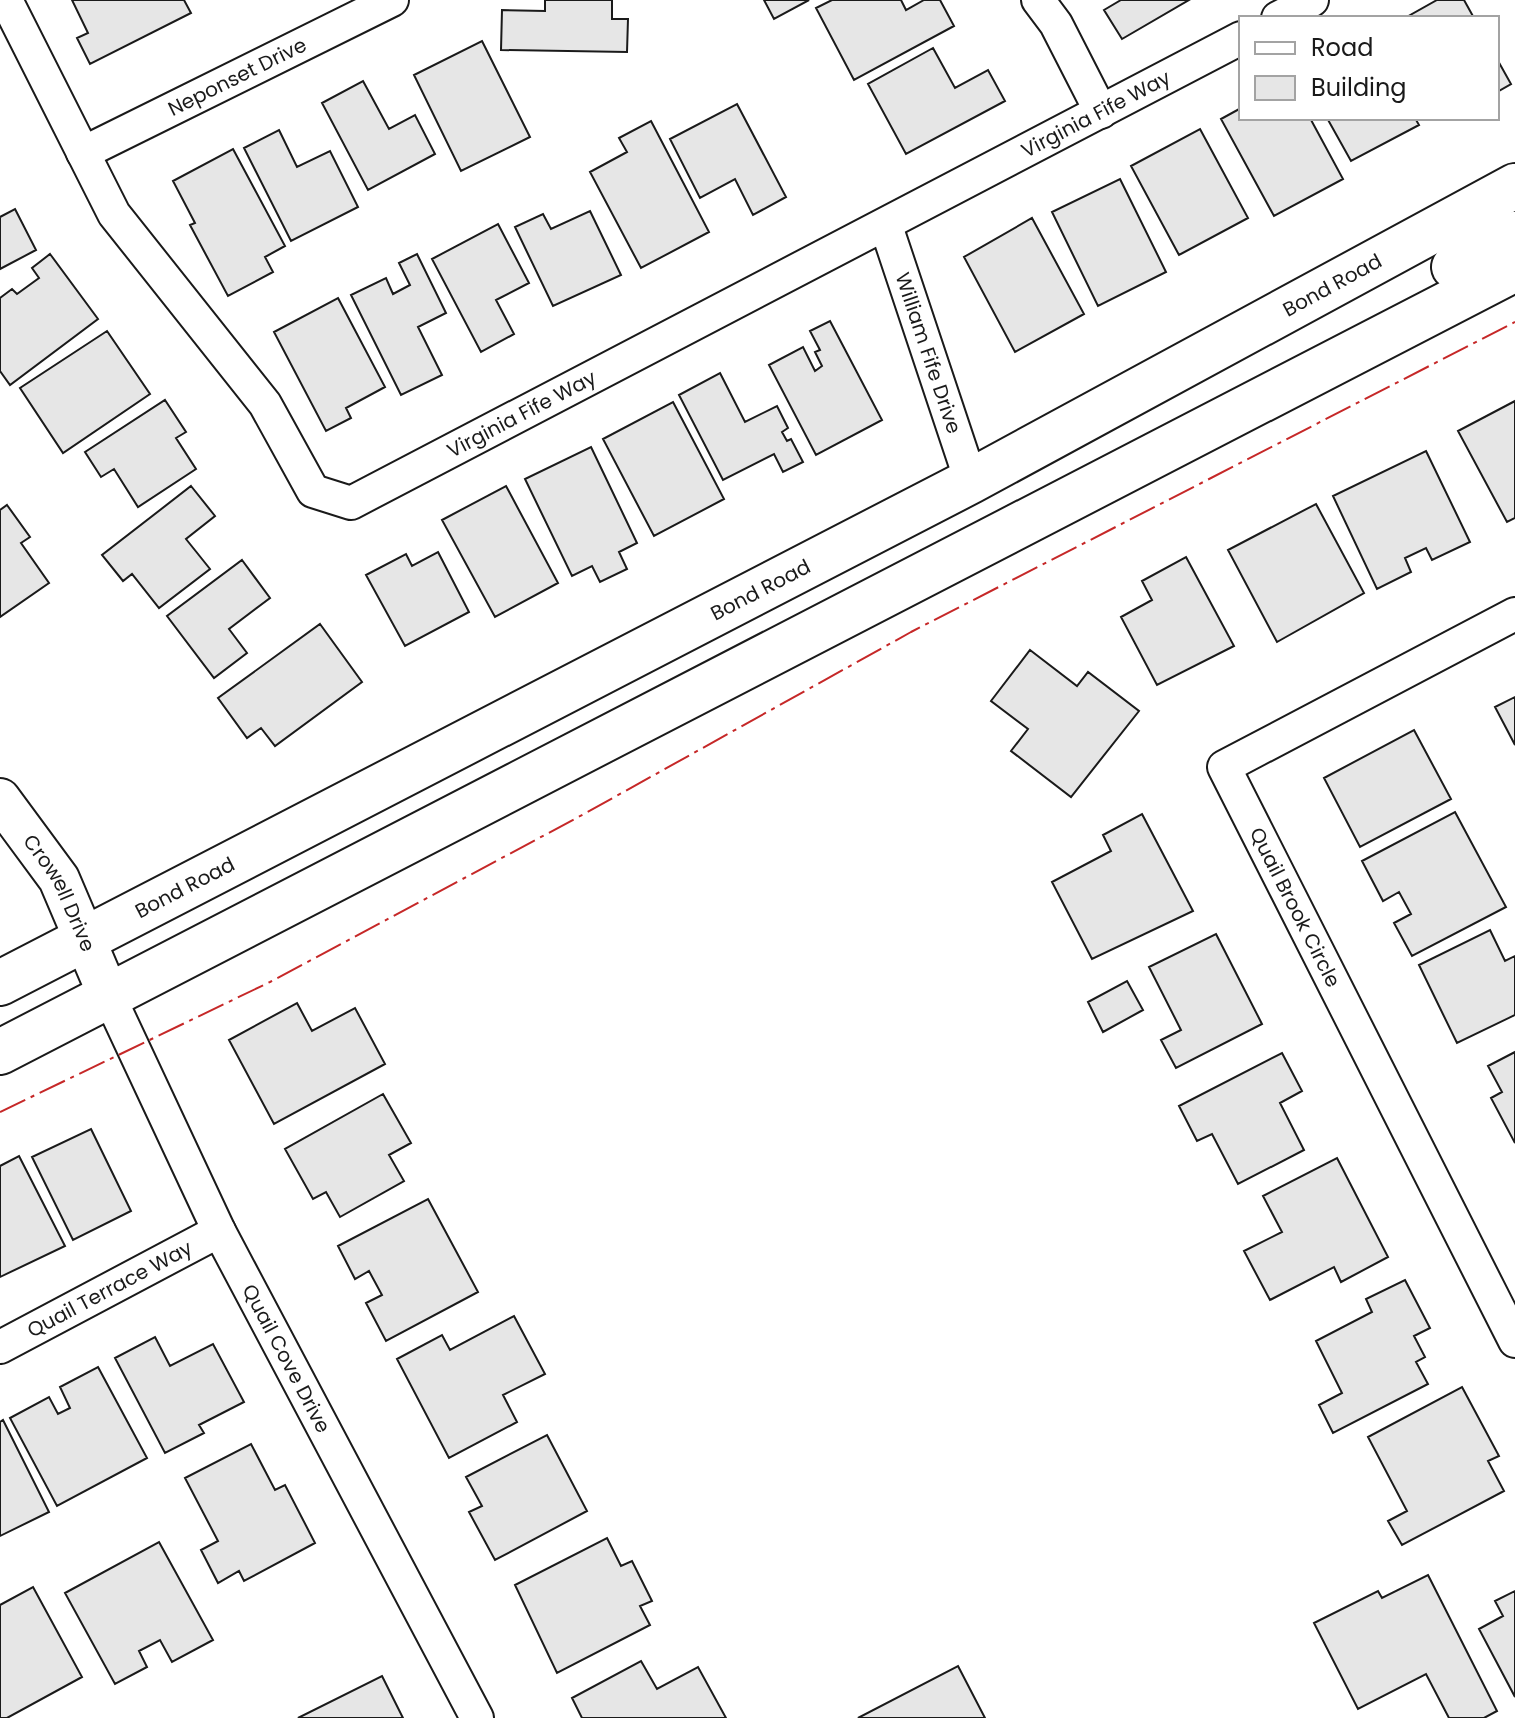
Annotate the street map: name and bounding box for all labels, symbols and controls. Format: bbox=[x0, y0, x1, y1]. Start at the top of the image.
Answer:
legend bbox=[1239, 16, 1499, 120]
street label: Neponset Drive bbox=[163, 31, 311, 123]
text: Road bbox=[1311, 31, 1373, 64]
street label: Virginia Fife Way bbox=[1016, 63, 1175, 164]
text: Building bbox=[1311, 71, 1407, 104]
street label: Bond Road bbox=[1278, 247, 1387, 323]
street label: William Fife Drive bbox=[888, 269, 968, 437]
street label: Virginia Fife Way bbox=[442, 363, 601, 464]
street label: Bond Road bbox=[706, 552, 815, 627]
street label: Quail Brook Circle bbox=[1243, 823, 1347, 992]
street label: Crowell Drive bbox=[17, 829, 102, 956]
street label: Bond Road bbox=[130, 850, 240, 925]
street label: Quail Terrace Way bbox=[22, 1234, 197, 1344]
street label: Quail Cove Drive bbox=[236, 1279, 337, 1438]

